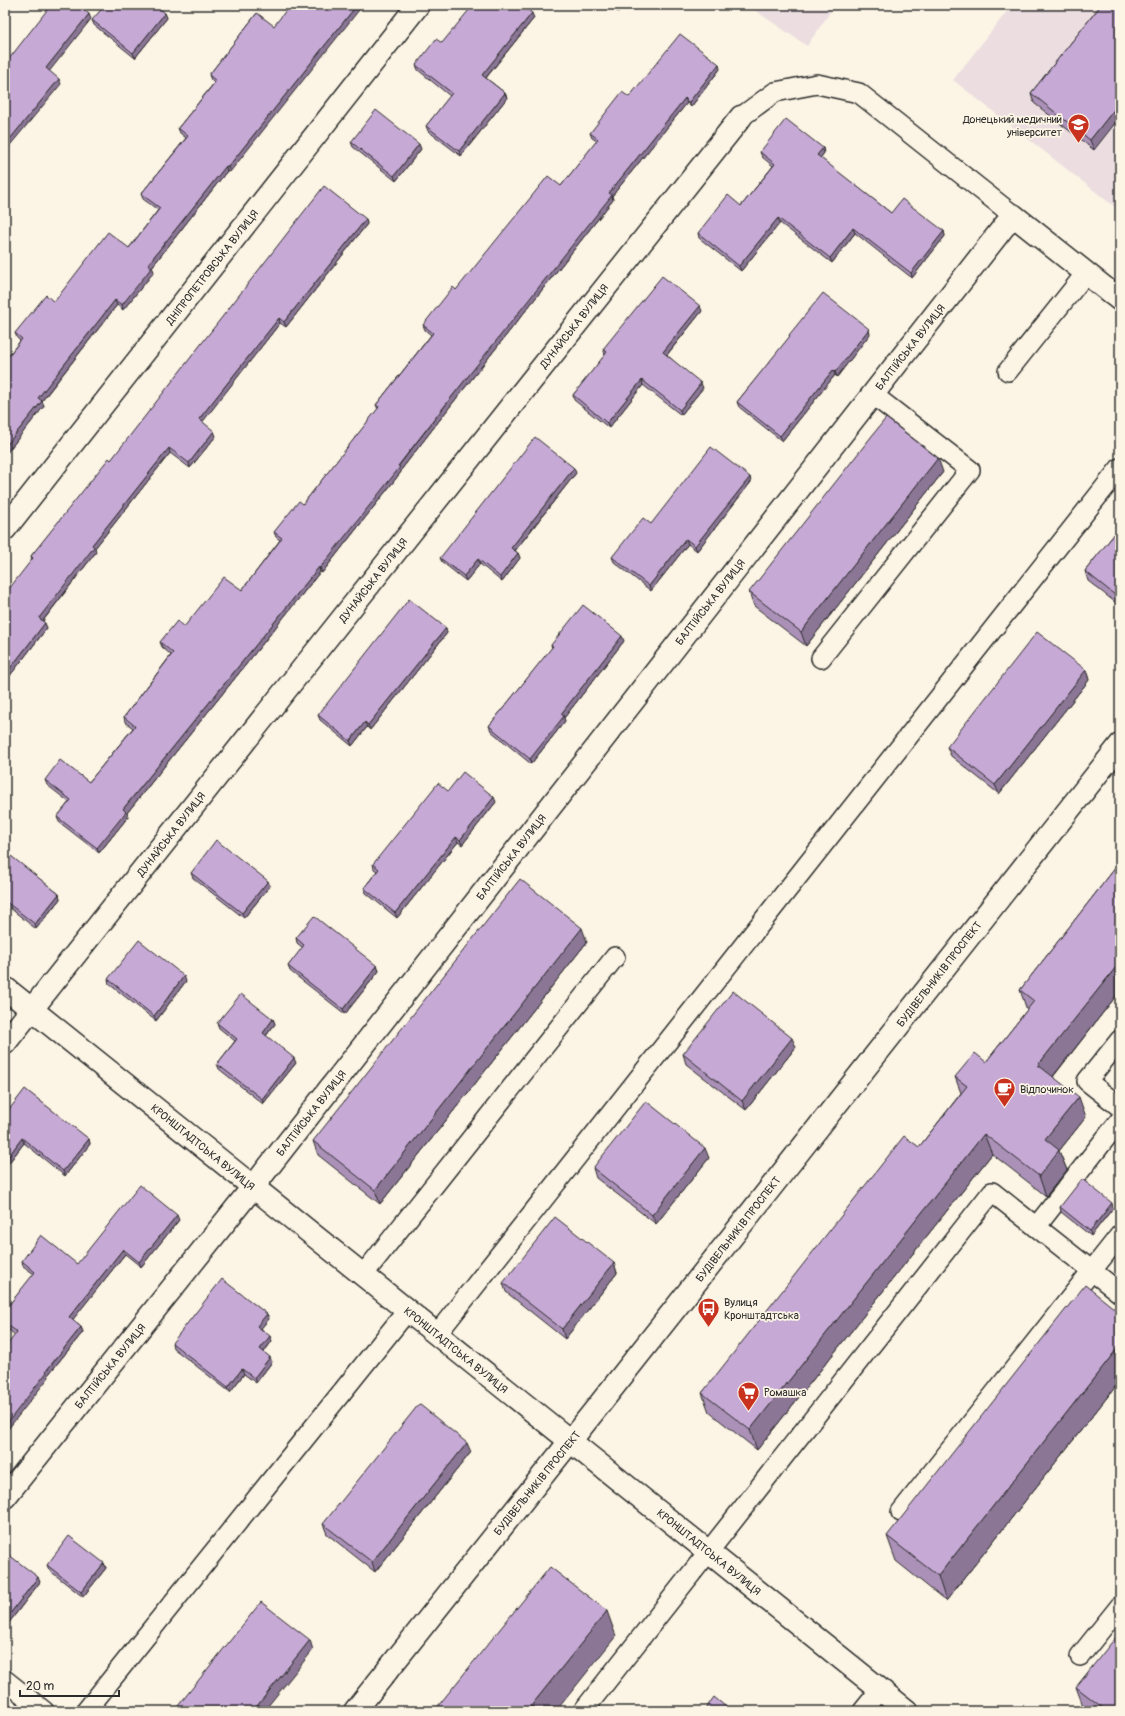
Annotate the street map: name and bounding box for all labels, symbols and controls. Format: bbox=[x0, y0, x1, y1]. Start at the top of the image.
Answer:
school or university icon: Донецький медичний університет bbox=[1065, 112, 1091, 145]
place label: Донецький медичний університет bbox=[962, 113, 1062, 139]
street label: ДНІПРОПЕТРОВСЬКА ВУЛИЦЯ bbox=[163, 207, 261, 328]
street label: ДУНАЙСЬКА ВУЛИЦЯ bbox=[537, 282, 611, 372]
street label: БАЛТІЙСЬКА ВУЛИЦЯ bbox=[873, 302, 948, 393]
street label: ДУНАЙСЬКА ВУЛИЦЯ bbox=[336, 536, 410, 626]
street label: БАЛТІЙСЬКА ВУЛИЦЯ bbox=[673, 557, 748, 648]
street label: ДУНАЙСЬКА ВУЛИЦЯ bbox=[134, 790, 208, 880]
street label: БАЛТІЙСЬКА ВУЛИЦЯ bbox=[474, 812, 549, 903]
street label: БУДІВЕЛЬНИКІВ ПРОСПЕКТ bbox=[894, 919, 985, 1030]
street label: БАЛТІЙСЬКА ВУЛИЦЯ bbox=[274, 1068, 349, 1159]
cafe icon: Відпочинок bbox=[991, 1076, 1017, 1109]
place label: Відпочинок bbox=[1020, 1083, 1074, 1096]
street label: КРОНШТАДТСЬКА ВУЛИЦЯ bbox=[148, 1101, 257, 1193]
street label: БУДІВЕЛЬНИКІВ ПРОСПЕКТ bbox=[693, 1174, 784, 1285]
bus stop icon: Вулиця Кронштадтська bbox=[695, 1295, 721, 1328]
place label: Вулиця Кронштадтська bbox=[724, 1296, 799, 1322]
street label: КРОНШТАДТСЬКА ВУЛИЦЯ bbox=[401, 1304, 510, 1396]
street label: БАЛТІЙСЬКА ВУЛИЦЯ bbox=[72, 1321, 149, 1411]
supermarket icon: Ромашка bbox=[735, 1379, 761, 1412]
place label: Ромашка bbox=[764, 1386, 806, 1399]
street label: БУДІВЕЛЬНИКІВ ПРОСПЕКТ bbox=[491, 1429, 583, 1538]
street label: КРОНШТАДТСЬКА ВУЛИЦЯ bbox=[654, 1506, 763, 1598]
scale bar bbox=[20, 1672, 119, 1698]
text: 20 m bbox=[26, 1679, 55, 1694]

